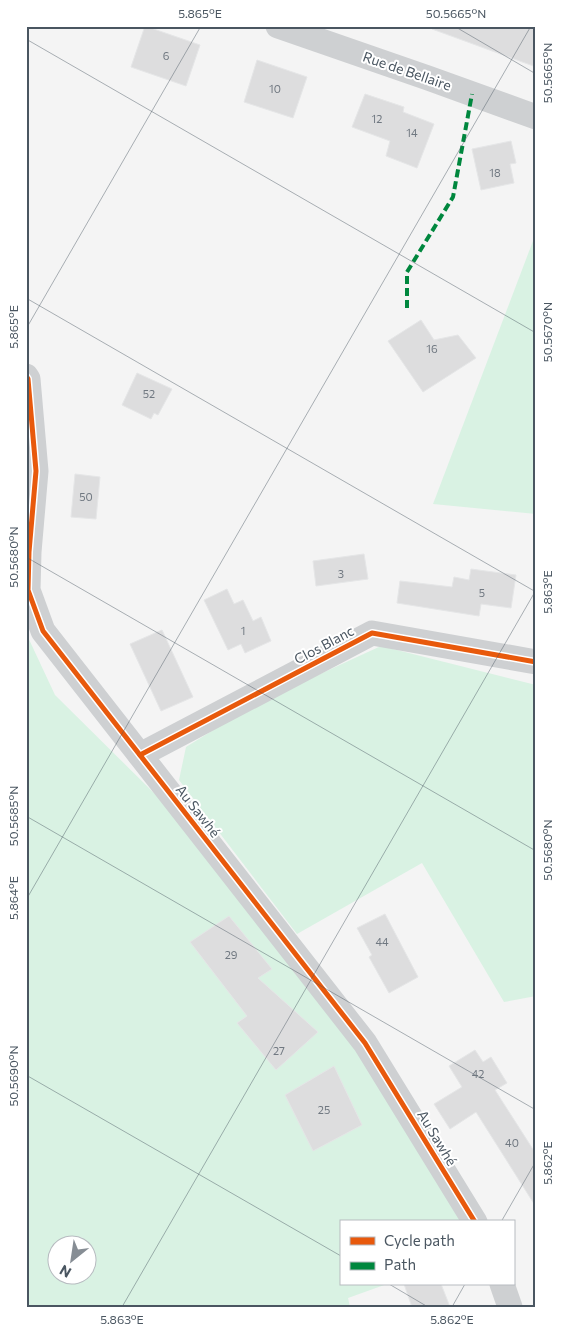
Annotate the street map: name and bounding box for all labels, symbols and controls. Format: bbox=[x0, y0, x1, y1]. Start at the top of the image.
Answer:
text: 5.865°E bbox=[178, 6, 222, 20]
text: 50.5665°N bbox=[426, 6, 486, 20]
text: 50.5665°N bbox=[540, 43, 554, 103]
street label: Rue de Bellaire bbox=[361, 47, 454, 94]
house number: 6 bbox=[163, 49, 170, 62]
house number: 10 bbox=[269, 82, 281, 95]
house number: 12 bbox=[372, 112, 382, 125]
house number: 14 bbox=[406, 126, 418, 139]
house number: 18 bbox=[489, 166, 501, 179]
text: 50.5670°N bbox=[540, 302, 554, 362]
text: 5.865°E bbox=[6, 305, 20, 349]
house number: 16 bbox=[426, 342, 438, 355]
house number: 52 bbox=[143, 387, 155, 400]
house number: 50 bbox=[79, 490, 93, 503]
text: 50.5680°N bbox=[6, 526, 20, 588]
house number: 3 bbox=[338, 567, 344, 580]
text: 5.863°E bbox=[540, 570, 554, 614]
house number: 5 bbox=[479, 586, 485, 599]
street label: Clos Blanc bbox=[291, 622, 357, 667]
house number: 1 bbox=[241, 624, 245, 637]
street label: Au Sawhé bbox=[173, 781, 224, 840]
text: 50.5685°N bbox=[6, 786, 20, 846]
text: 50.5680°N bbox=[540, 819, 554, 881]
text: 5.864°E bbox=[6, 876, 20, 920]
house number: 44 bbox=[375, 935, 389, 948]
house number: 29 bbox=[225, 948, 238, 961]
house number: 27 bbox=[273, 1044, 285, 1057]
text: 50.5690°N bbox=[6, 1045, 20, 1107]
house number: 42 bbox=[472, 1067, 484, 1080]
house number: 25 bbox=[318, 1103, 330, 1116]
street label: Au Sawhé bbox=[414, 1107, 461, 1169]
house number: 40 bbox=[505, 1136, 519, 1149]
text: 5.862°E bbox=[540, 1141, 554, 1185]
legend bbox=[340, 1220, 514, 1286]
text: Cycle path bbox=[384, 1231, 455, 1249]
north arrow bbox=[48, 1236, 98, 1286]
text: Path bbox=[384, 1255, 416, 1273]
text: N bbox=[56, 1262, 74, 1282]
text: 5.863°E bbox=[100, 1312, 144, 1326]
text: 5.862°E bbox=[430, 1312, 474, 1326]

